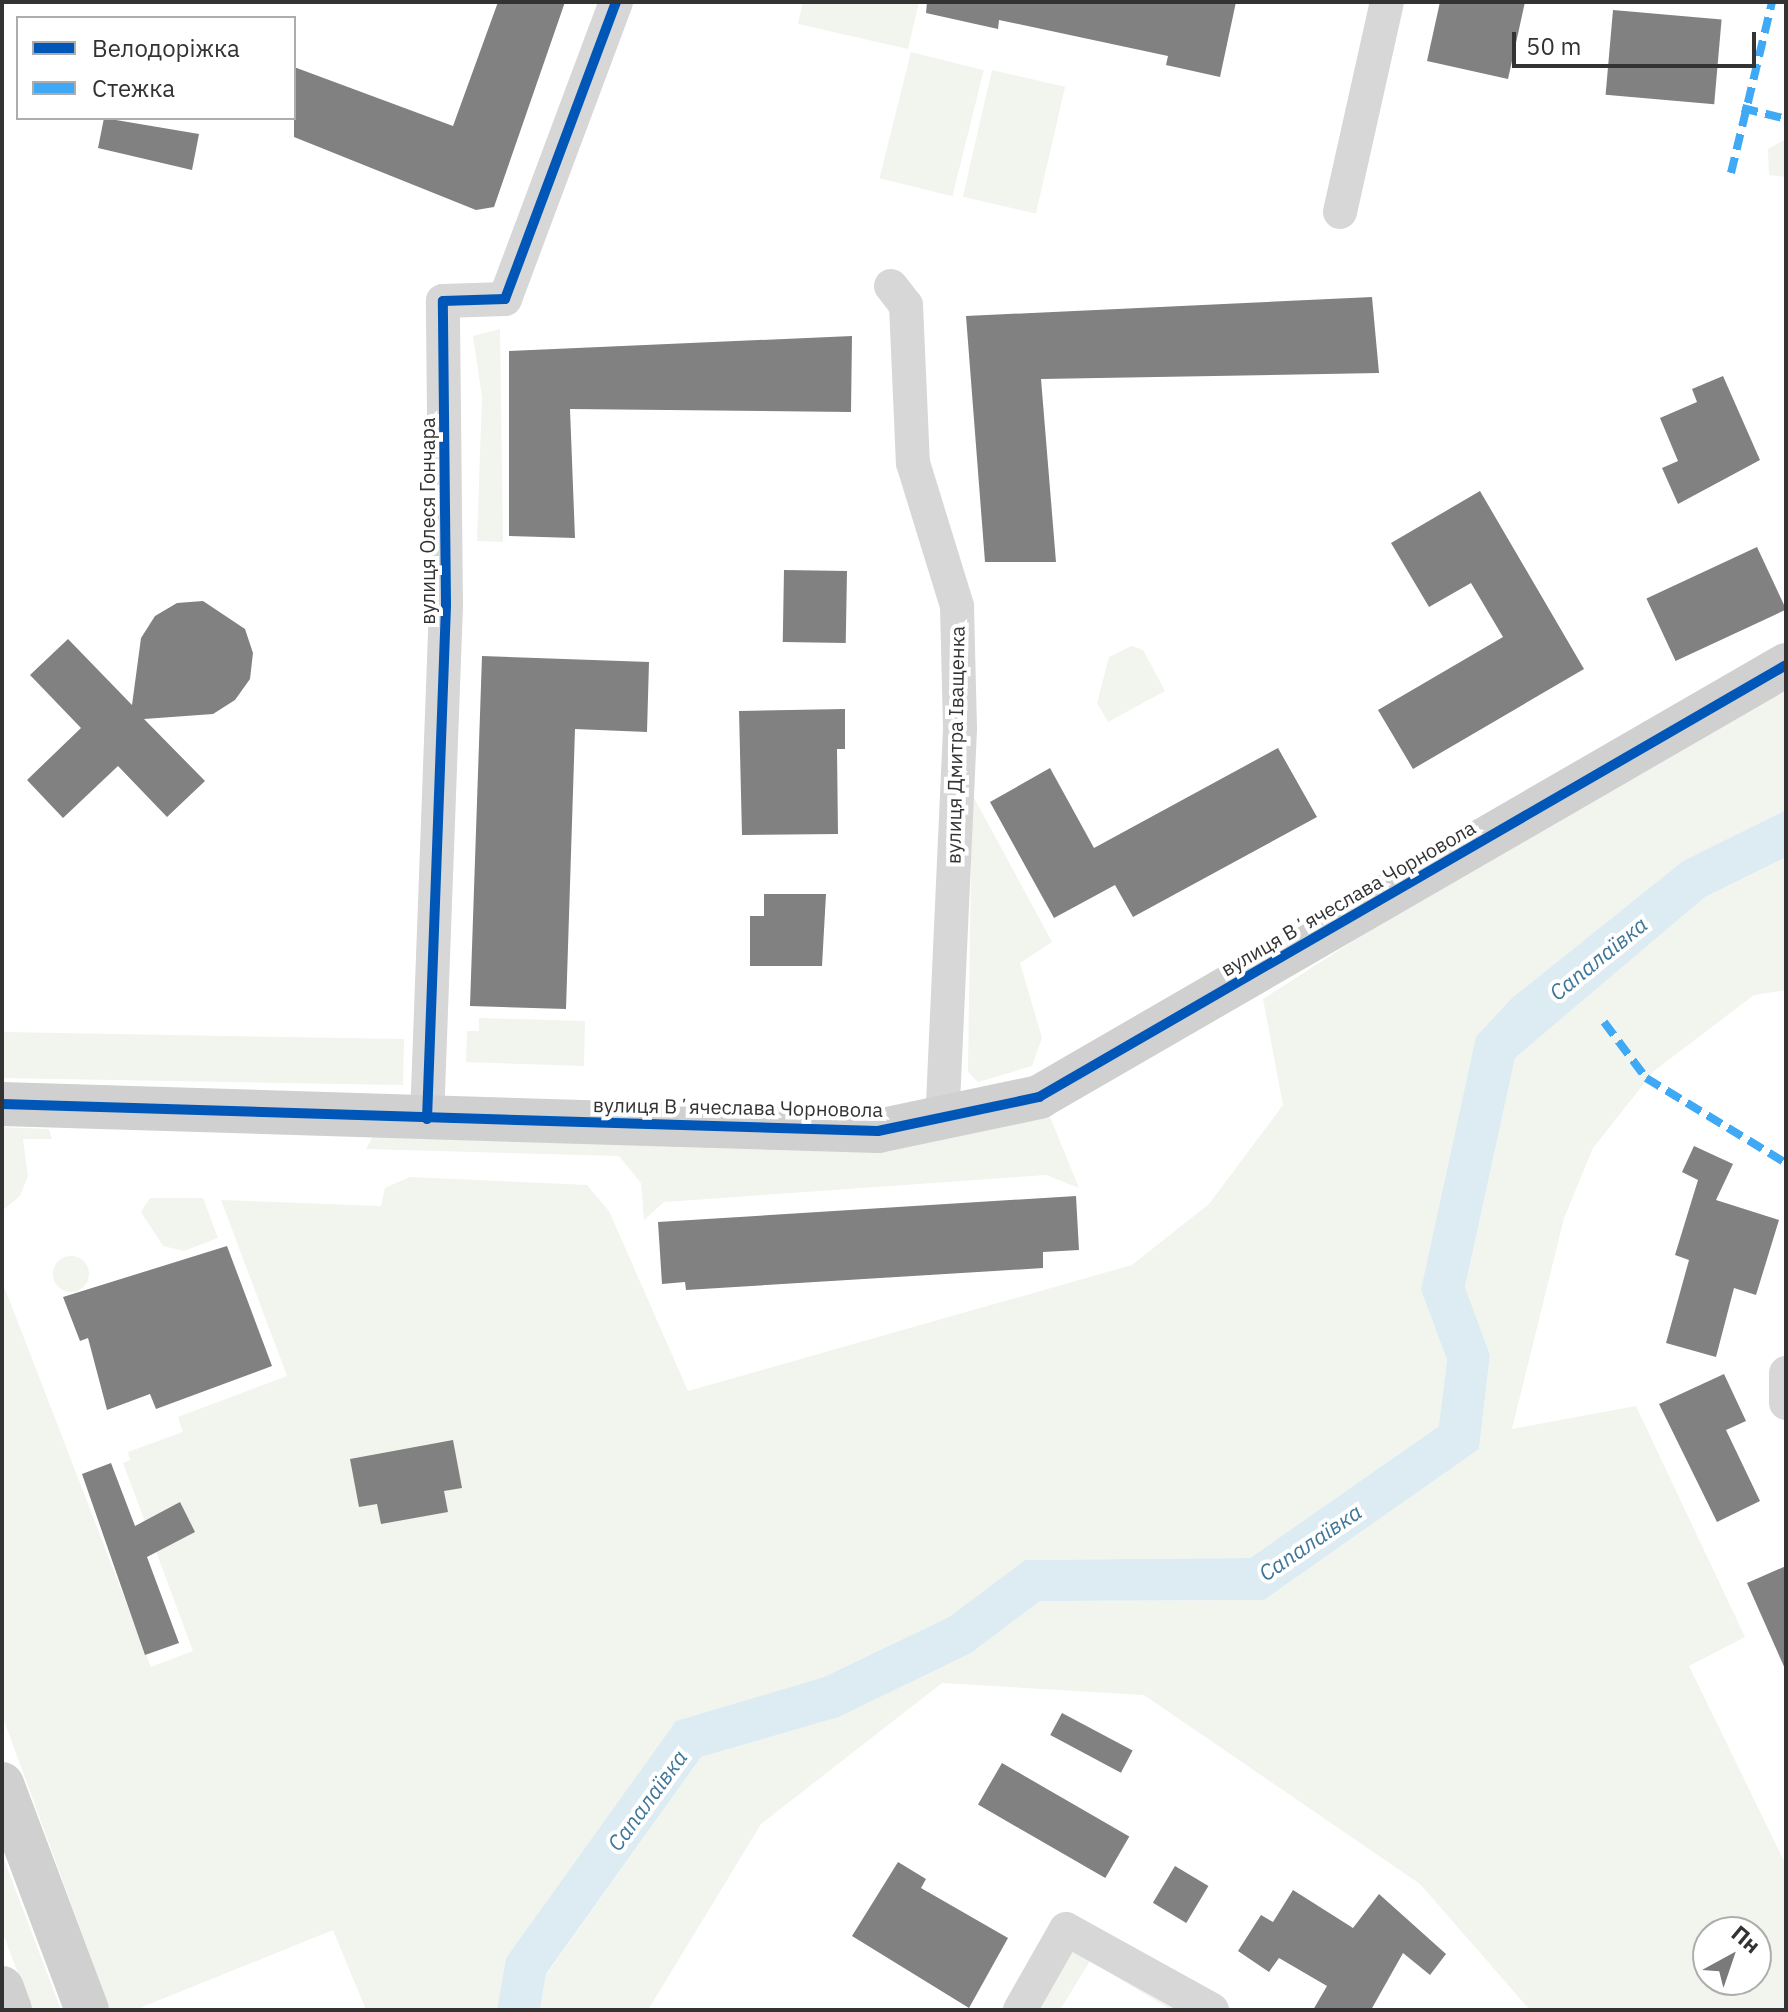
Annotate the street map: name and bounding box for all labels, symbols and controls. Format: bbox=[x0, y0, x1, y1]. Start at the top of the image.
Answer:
legend bbox=[16, 16, 296, 120]
scale bar bbox=[1516, 16, 1760, 66]
text: 50 m bbox=[1526, 30, 1581, 62]
text: Велодоріжка bbox=[92, 32, 240, 64]
text: Стежка bbox=[92, 72, 175, 104]
street label: вулиця Олеся Гончара bbox=[415, 417, 439, 625]
street label: вулиця Дмитра Іващенка bbox=[941, 626, 969, 864]
street label: вулиця Вʼячеслава Чорновола bbox=[1216, 815, 1480, 981]
water label: Сапалаївка bbox=[1544, 911, 1652, 1005]
street label: вулиця Вʼячеслава Чорновола bbox=[593, 1092, 883, 1122]
water label: Сапалаївка bbox=[1254, 1498, 1366, 1586]
water label: Сапалаївка bbox=[602, 1744, 692, 1856]
north arrow bbox=[1692, 1916, 1772, 1996]
text: Пн bbox=[1726, 1918, 1767, 1959]

